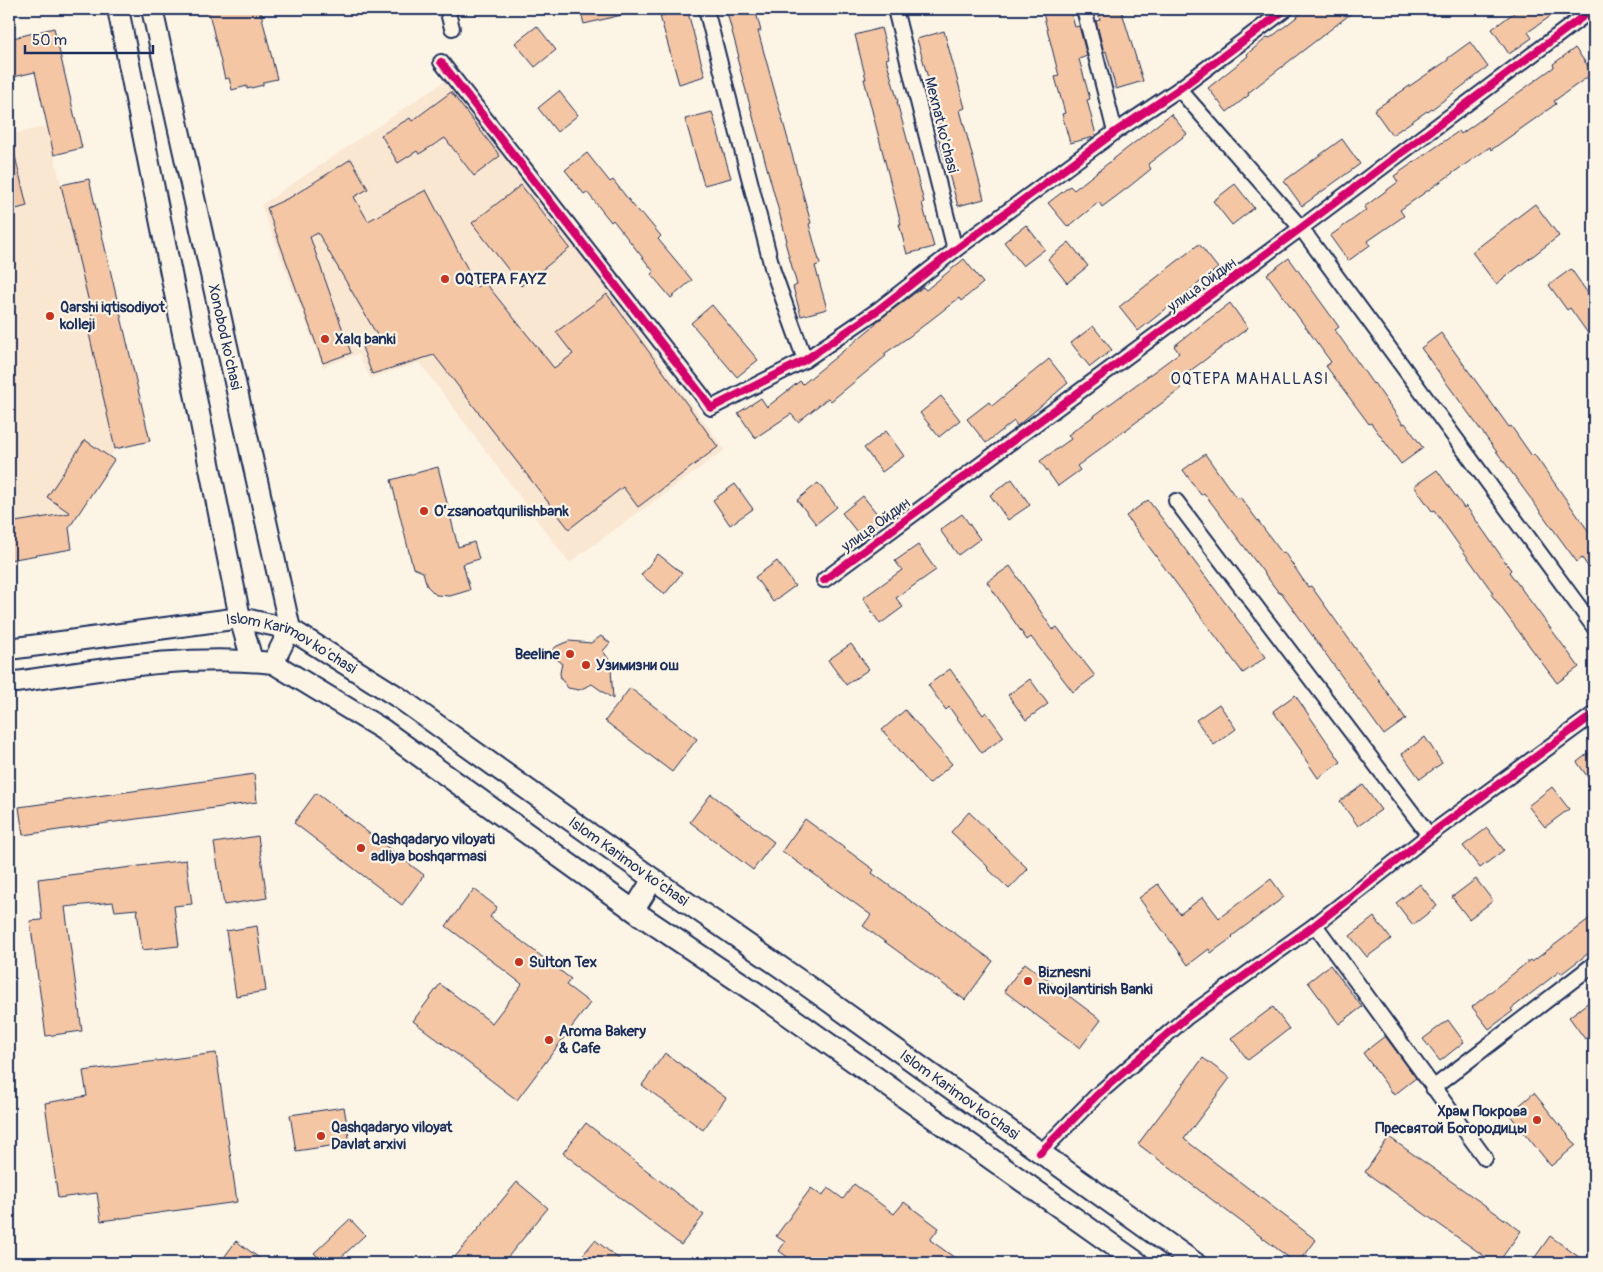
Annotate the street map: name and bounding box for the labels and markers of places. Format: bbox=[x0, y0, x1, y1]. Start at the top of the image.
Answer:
place label: OQTEPA FAYZ bbox=[455, 270, 548, 289]
marker: OQTEPA FAYZ bbox=[439, 273, 451, 285]
place label: Qarshi iqtisodiyot kolleji bbox=[59, 298, 166, 334]
marker: Qarshi iqtisodiyot kolleji bbox=[44, 310, 56, 322]
place label: Xalq banki bbox=[335, 330, 396, 349]
marker: Xalq banki bbox=[319, 333, 331, 345]
place label: Oʻzsanoatqurilishbank bbox=[434, 502, 569, 521]
marker: Oʻzsanoatqurilishbank bbox=[418, 505, 430, 517]
place label: Beeline bbox=[515, 645, 561, 664]
marker: Beeline bbox=[564, 648, 576, 660]
place label: Узимизни ош bbox=[596, 656, 679, 675]
marker: Узимизни ош bbox=[580, 659, 592, 671]
place label: Qashqadaryo viloyati adliya boshqarmasi bbox=[371, 830, 495, 866]
marker: Qashqadaryo viloyati adliya boshqarmasi bbox=[355, 842, 367, 854]
place label: Sulton Tex bbox=[529, 953, 597, 972]
marker: Sulton Tex bbox=[513, 956, 525, 968]
place label: Biznesni Rivojlantirish Banki bbox=[1038, 963, 1153, 999]
marker: Biznesni Rivojlantirish Banki bbox=[1022, 975, 1034, 987]
place label: Aroma Bakery & Cafe bbox=[559, 1022, 646, 1058]
marker: Aroma Bakery & Cafe bbox=[543, 1034, 555, 1046]
place label: Храм Покрова Пресвятой Богородицы bbox=[1375, 1102, 1527, 1138]
marker: Храм Покрова Пресвятой Богородицы bbox=[1531, 1114, 1543, 1126]
place label: Qashqadaryo viloyat Davlat arxivi bbox=[331, 1118, 453, 1154]
marker: Qashqadaryo viloyat Davlat arxivi bbox=[315, 1130, 327, 1142]

